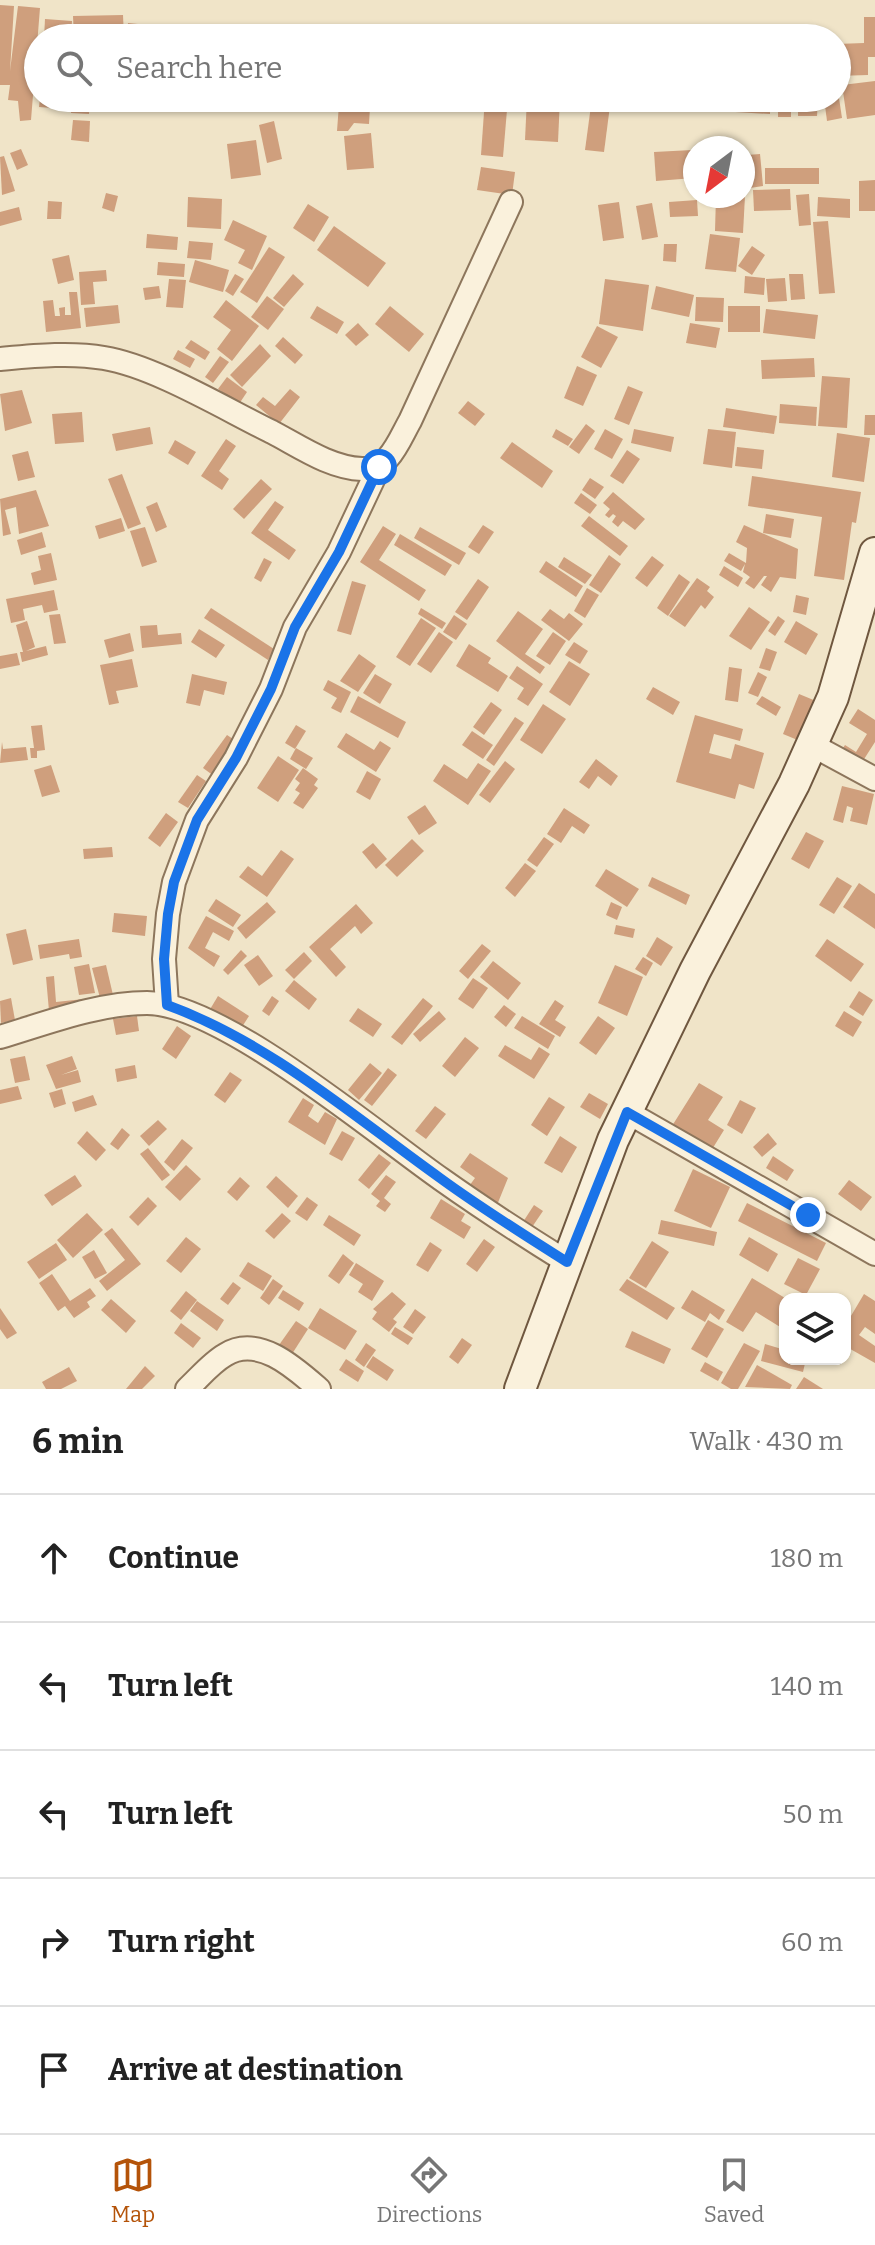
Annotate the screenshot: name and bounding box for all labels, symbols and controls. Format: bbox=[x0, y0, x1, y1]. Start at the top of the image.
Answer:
search box bbox=[24, 24, 851, 112]
icon: search bbox=[52, 46, 96, 90]
text: Search here bbox=[116, 50, 283, 86]
north arrow bbox=[683, 136, 755, 208]
route start bbox=[361, 449, 397, 485]
route end bbox=[790, 1197, 826, 1233]
map controls bbox=[779, 1293, 851, 1365]
button: layers bbox=[779, 1293, 851, 1365]
text: 6 min bbox=[32, 1421, 123, 1462]
text: Walk · 430 m bbox=[690, 1426, 843, 1457]
icon: ahead bbox=[32, 1536, 76, 1580]
text: Continue bbox=[108, 1540, 239, 1576]
text: 180 m bbox=[770, 1543, 843, 1574]
icon: left bbox=[32, 1664, 76, 1708]
text: Turn left bbox=[108, 1668, 233, 1704]
text: 140 m bbox=[771, 1671, 843, 1702]
icon: left bbox=[32, 1792, 76, 1836]
text: Turn left bbox=[108, 1796, 233, 1832]
text: 50 m bbox=[782, 1799, 843, 1830]
icon: right bbox=[32, 1920, 76, 1964]
text: Turn right bbox=[108, 1924, 255, 1960]
text: 60 m bbox=[781, 1927, 843, 1958]
icon: arrive bbox=[32, 2048, 76, 2092]
text: Arrive at destination bbox=[108, 2052, 403, 2088]
tab: Map bbox=[111, 2153, 155, 2228]
tab: Directions bbox=[377, 2153, 482, 2228]
tab: Saved bbox=[704, 2153, 764, 2228]

